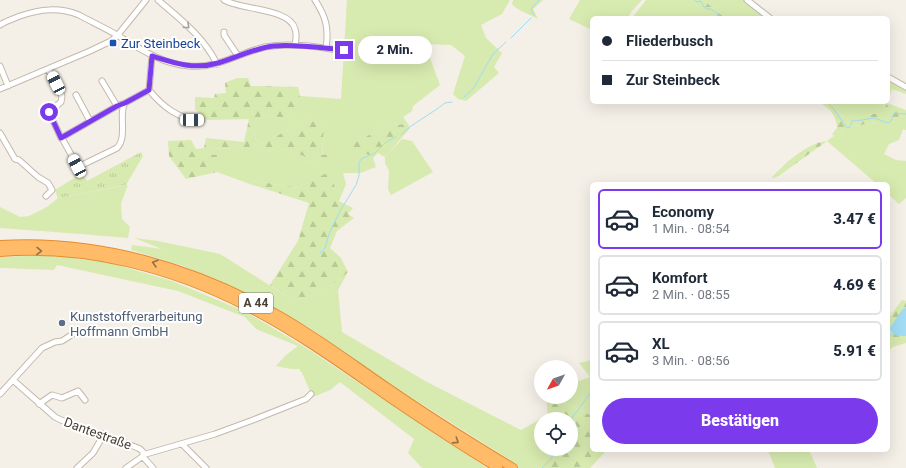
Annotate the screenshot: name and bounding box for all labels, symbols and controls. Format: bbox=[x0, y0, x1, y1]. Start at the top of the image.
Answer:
one-way arrow bbox=[182, 21, 190, 29]
text: Fliederbusch bbox=[626, 32, 713, 50]
place label: Zur Steinbeck bbox=[121, 36, 201, 51]
callout: 2 Min. bbox=[358, 36, 432, 64]
marker: Zur Steinbeck bbox=[108, 38, 118, 48]
route end bbox=[335, 41, 353, 59]
text: 2 Min. bbox=[377, 42, 413, 57]
car bbox=[45, 70, 67, 96]
text: Zur Steinbeck bbox=[626, 71, 720, 89]
route start bbox=[40, 103, 58, 121]
car bbox=[180, 114, 204, 126]
car bbox=[66, 153, 88, 179]
icon: car bbox=[604, 201, 640, 237]
text: Economy bbox=[652, 203, 714, 221]
text: 3.47 € bbox=[833, 210, 876, 228]
text: 1 Min. · 08:54 bbox=[652, 221, 730, 236]
one-way arrow bbox=[36, 246, 42, 255]
one-way arrow bbox=[152, 259, 159, 268]
icon: car bbox=[604, 267, 640, 303]
text: Komfort bbox=[652, 269, 708, 287]
text: 4.69 € bbox=[833, 276, 876, 294]
text: 2 Min. · 08:55 bbox=[652, 287, 730, 302]
road number: A 44 bbox=[239, 293, 273, 313]
place label: Kunststoffverarbeitung Hoffmann GmbH bbox=[70, 309, 203, 339]
marker: Kunststoffverarbeitung Hoffmann GmbH bbox=[57, 318, 67, 328]
icon: car bbox=[604, 333, 640, 369]
text: XL bbox=[652, 335, 670, 353]
text: 5.91 € bbox=[833, 342, 876, 360]
text: 3 Min. · 08:56 bbox=[652, 353, 730, 368]
north arrow bbox=[534, 360, 578, 404]
map controls bbox=[534, 360, 578, 456]
button: Bestätigen bbox=[602, 398, 878, 444]
button: locate bbox=[534, 412, 578, 456]
street label: Dantestraße bbox=[62, 414, 134, 453]
one-way arrow bbox=[452, 437, 459, 444]

